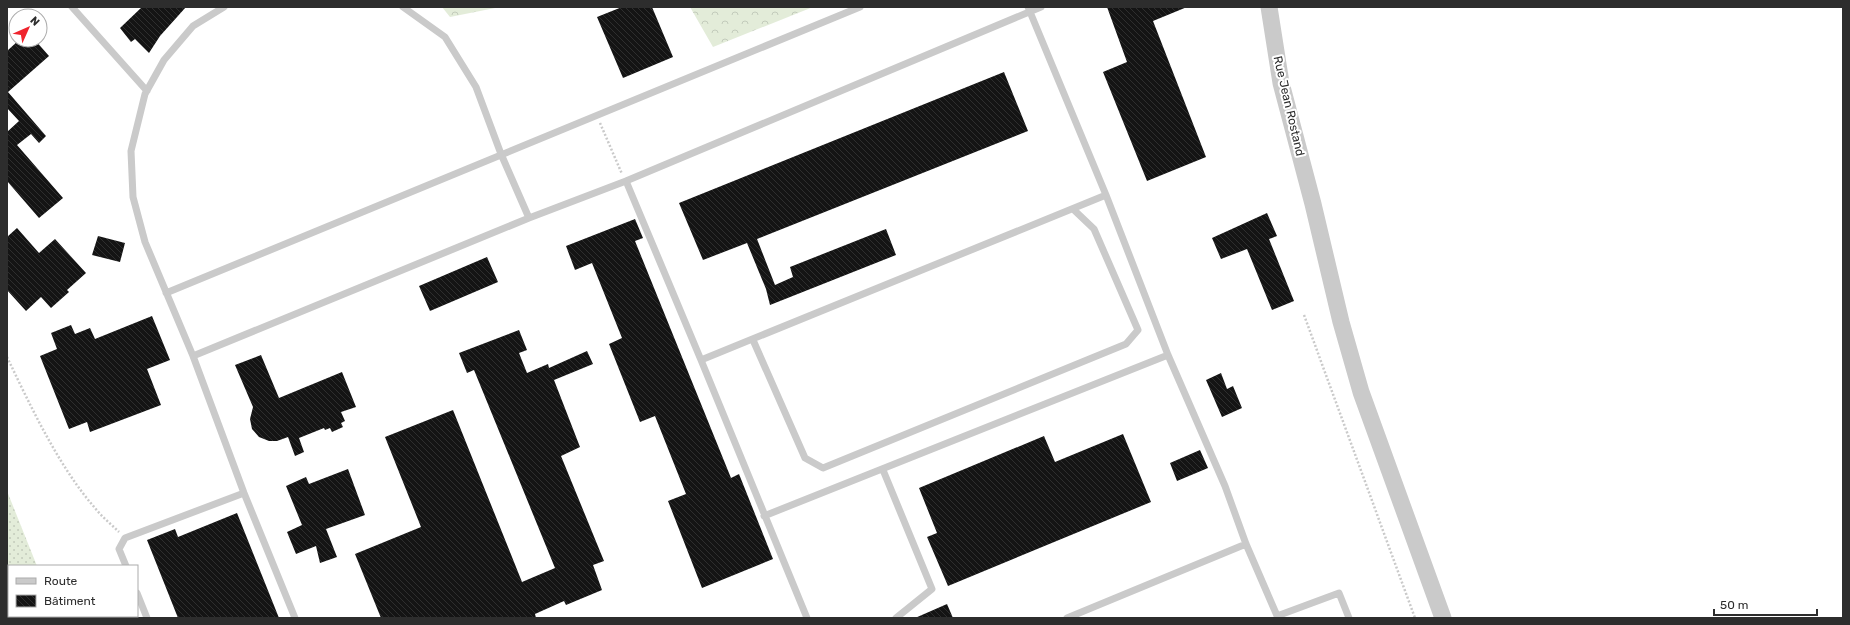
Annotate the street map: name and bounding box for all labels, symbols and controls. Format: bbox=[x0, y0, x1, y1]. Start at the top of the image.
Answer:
north arrow bbox=[8, 8, 48, 48]
text: N bbox=[27, 14, 42, 29]
street label: Rue Jean Rostand bbox=[1271, 55, 1307, 157]
legend bbox=[8, 565, 138, 617]
text: Route bbox=[44, 574, 78, 588]
scale bar bbox=[1714, 591, 1817, 617]
text: Bâtiment bbox=[44, 594, 96, 608]
text: 50 m bbox=[1720, 598, 1748, 612]

